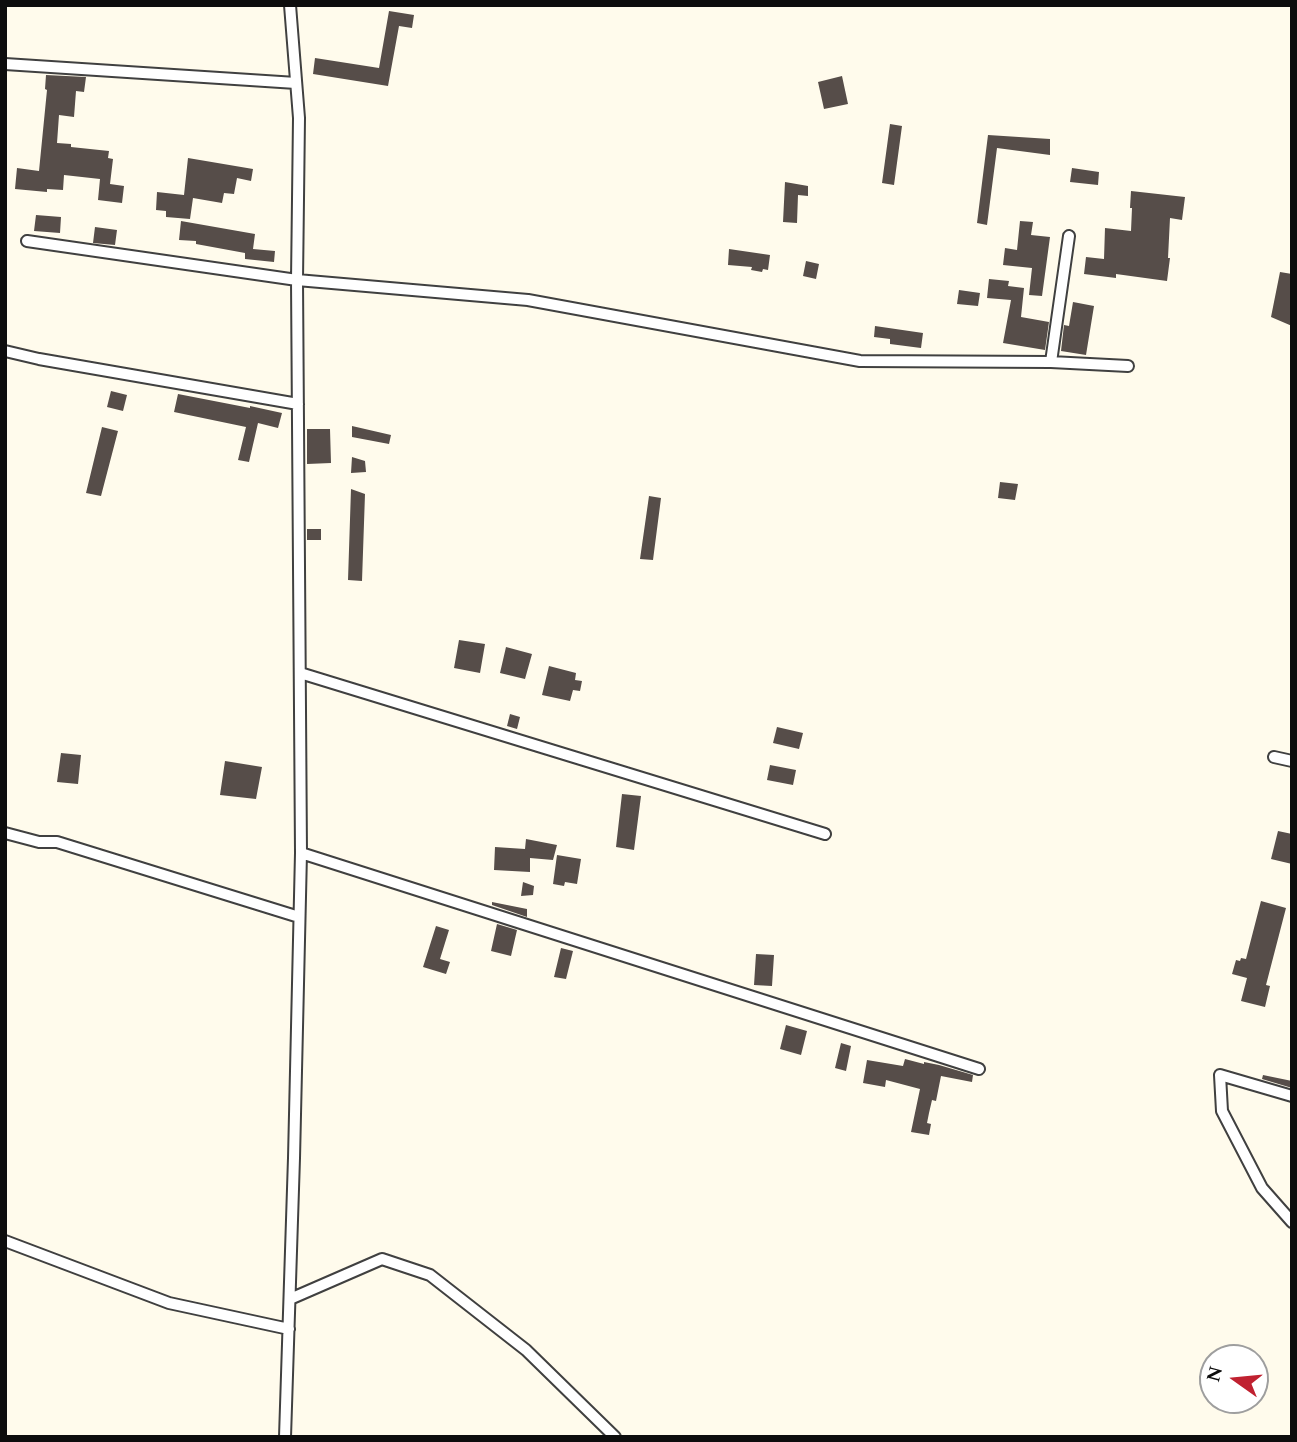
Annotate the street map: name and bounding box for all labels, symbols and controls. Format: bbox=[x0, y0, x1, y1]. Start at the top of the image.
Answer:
north arrow bbox=[1199, 1344, 1269, 1414]
text: N bbox=[1199, 1363, 1231, 1385]

